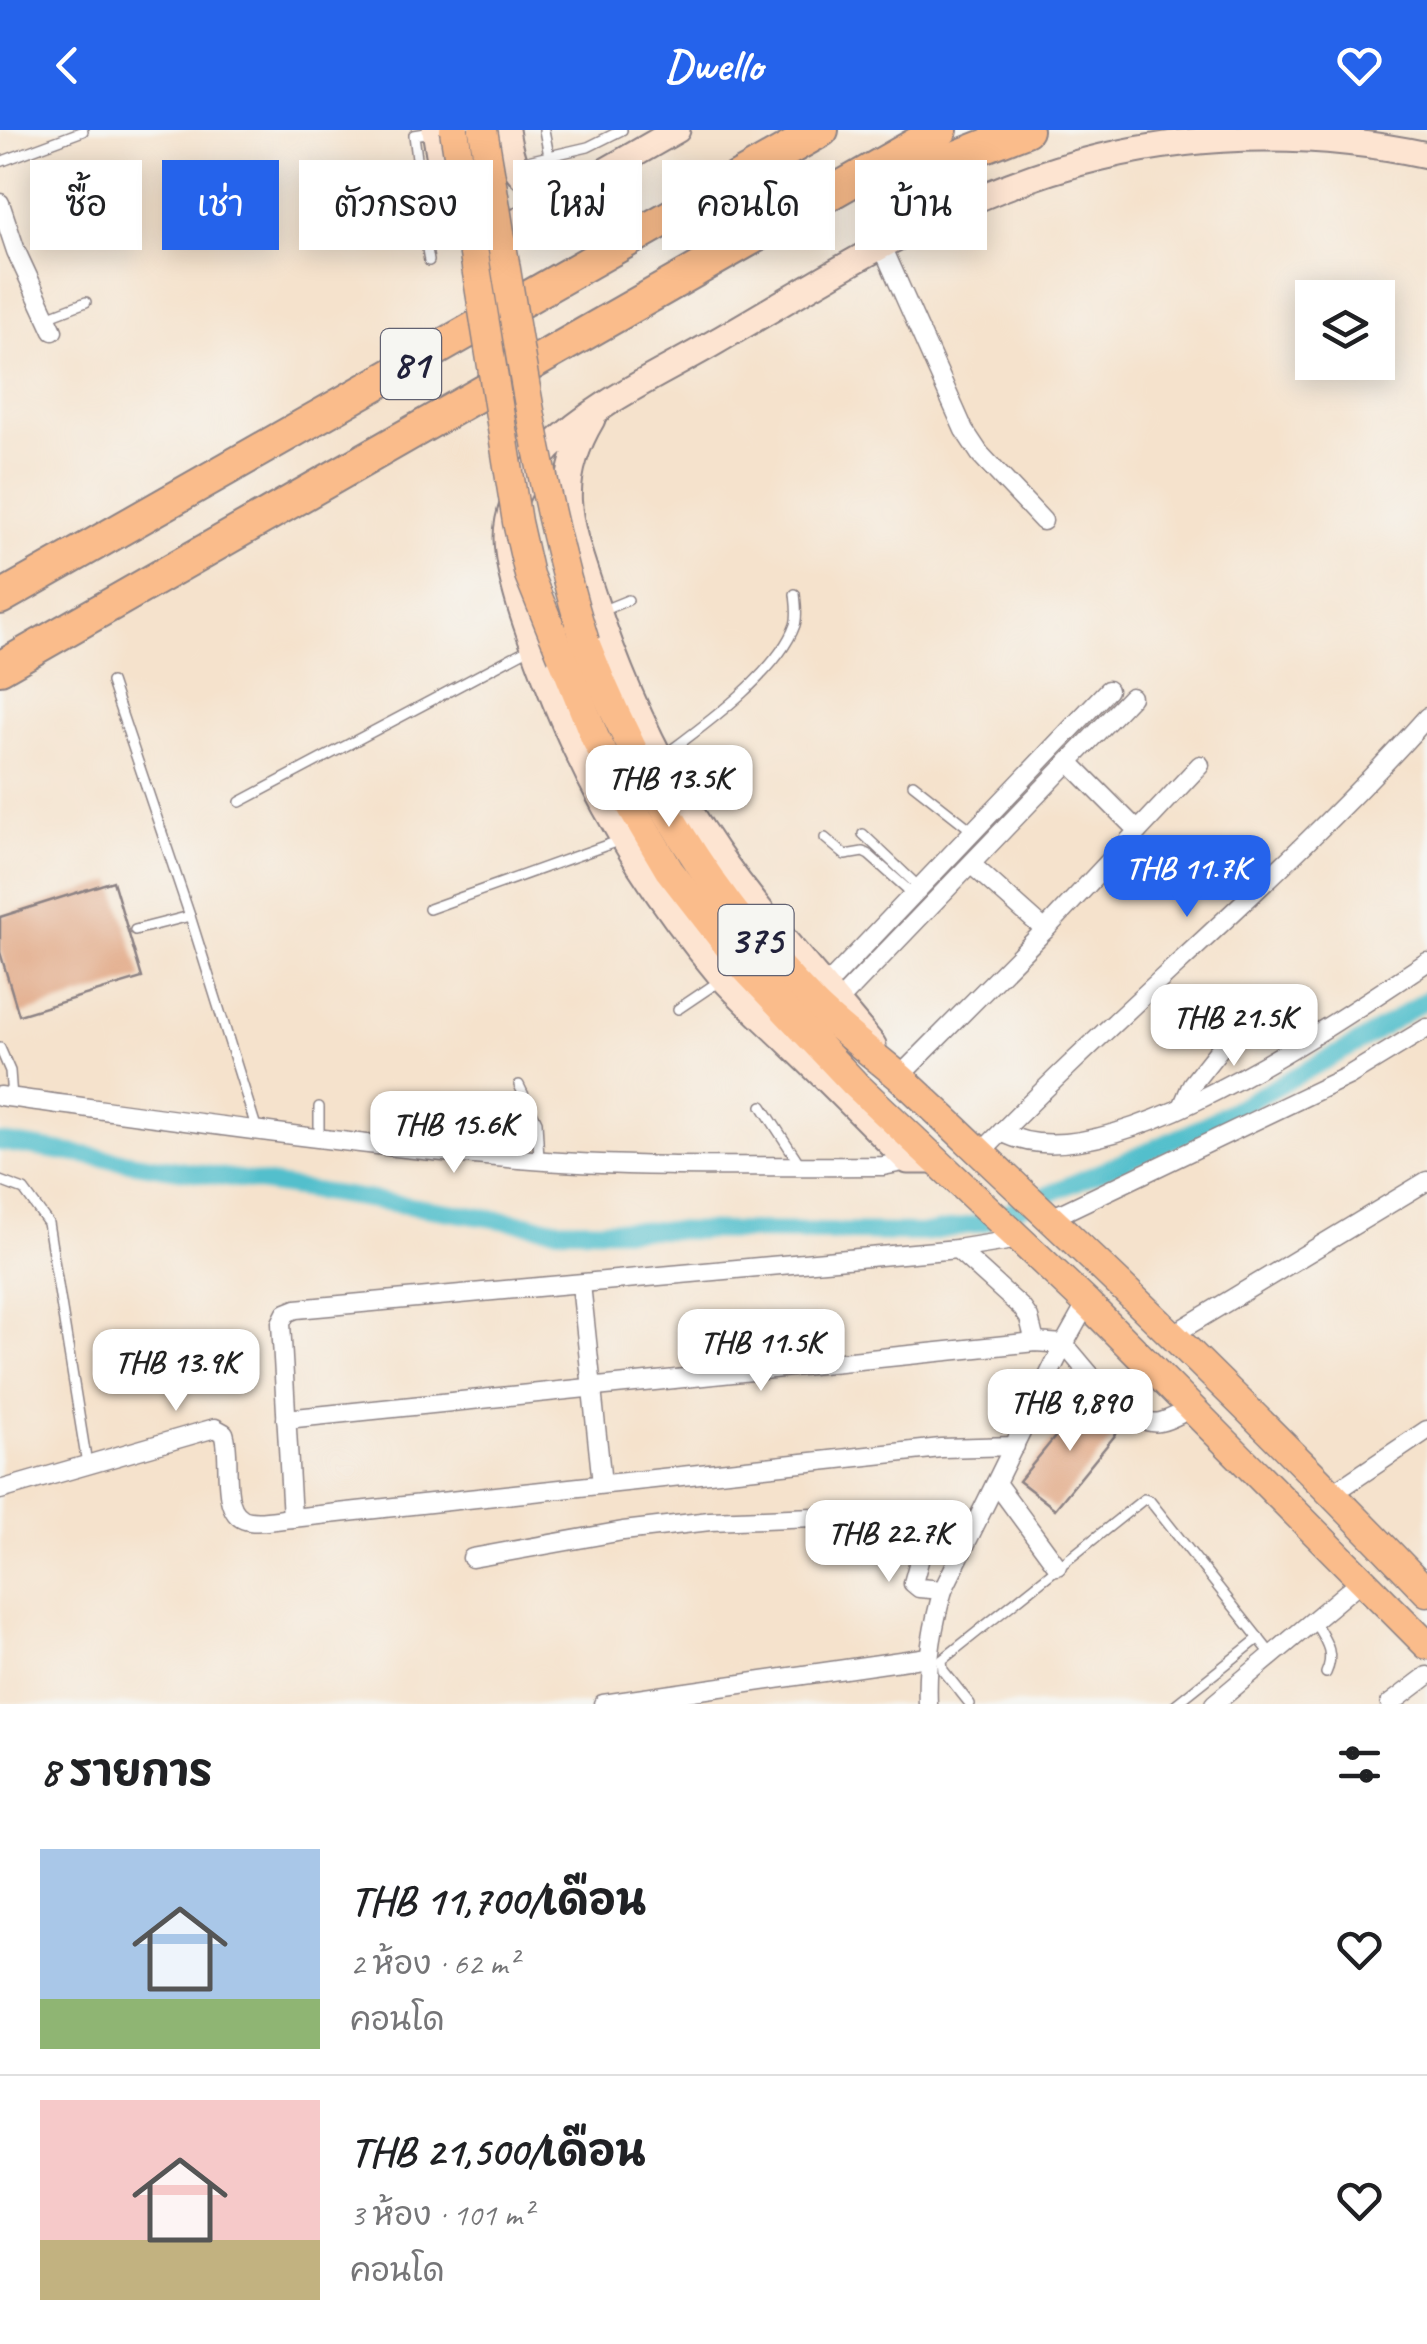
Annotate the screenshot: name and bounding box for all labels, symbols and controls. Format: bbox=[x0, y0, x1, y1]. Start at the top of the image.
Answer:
text: Dwello bbox=[665, 37, 762, 94]
icon: back bbox=[40, 38, 95, 93]
icon: heart bbox=[1332, 38, 1387, 93]
chip: ซื้อ bbox=[30, 160, 142, 250]
chip: เช่า bbox=[162, 160, 279, 250]
chip: ตัวกรอง bbox=[299, 160, 493, 250]
chip: ใหม่ bbox=[513, 160, 642, 250]
chip: คอนโด bbox=[662, 160, 835, 250]
chip: บ้าน bbox=[855, 160, 987, 250]
map controls bbox=[1295, 280, 1395, 380]
button: layers bbox=[1295, 280, 1395, 380]
road number: 81 bbox=[381, 329, 441, 399]
pin: THB 13.5K bbox=[555, 745, 783, 830]
text: THB 13.5K bbox=[608, 757, 730, 798]
pin: THB 11.7K bbox=[1073, 835, 1301, 920]
text: THB 11.7K bbox=[1125, 847, 1249, 888]
road number: 375 bbox=[718, 905, 794, 975]
pin: THB 21.5K bbox=[1120, 984, 1348, 1069]
text: THB 21.5K bbox=[1173, 996, 1295, 1037]
pin: THB 15.6K bbox=[340, 1091, 568, 1176]
text: THB 15.6K bbox=[392, 1103, 516, 1144]
pin: THB 11.5K bbox=[647, 1309, 875, 1394]
text: THB 11.5K bbox=[700, 1321, 822, 1362]
pin: THB 13.9K bbox=[62, 1329, 290, 1414]
text: THB 13.9K bbox=[115, 1341, 237, 1382]
pin: THB 9,890 bbox=[956, 1369, 1184, 1454]
text: THB 9,890 bbox=[1010, 1381, 1130, 1422]
pin: THB 22.7K bbox=[775, 1500, 1003, 1585]
text: THB 22.7K bbox=[827, 1512, 951, 1553]
icon: filters bbox=[1332, 1737, 1387, 1792]
text: 8 รายการ bbox=[40, 1745, 213, 1798]
text: THB 11,700/เดือน bbox=[350, 1874, 646, 1927]
icon: home bbox=[120, 1889, 240, 2009]
icon: heart bbox=[1332, 1922, 1387, 1977]
text: 2 ห้อง · 62 m² bbox=[350, 1943, 518, 1984]
text: คอนโด bbox=[350, 1999, 444, 2040]
text: THB 21,500/เดือน bbox=[350, 2125, 646, 2178]
icon: home bbox=[120, 2140, 240, 2260]
icon: heart bbox=[1332, 2173, 1387, 2228]
text: 3 ห้อง · 101 m² bbox=[350, 2194, 532, 2235]
text: คอนโด bbox=[350, 2250, 444, 2291]

